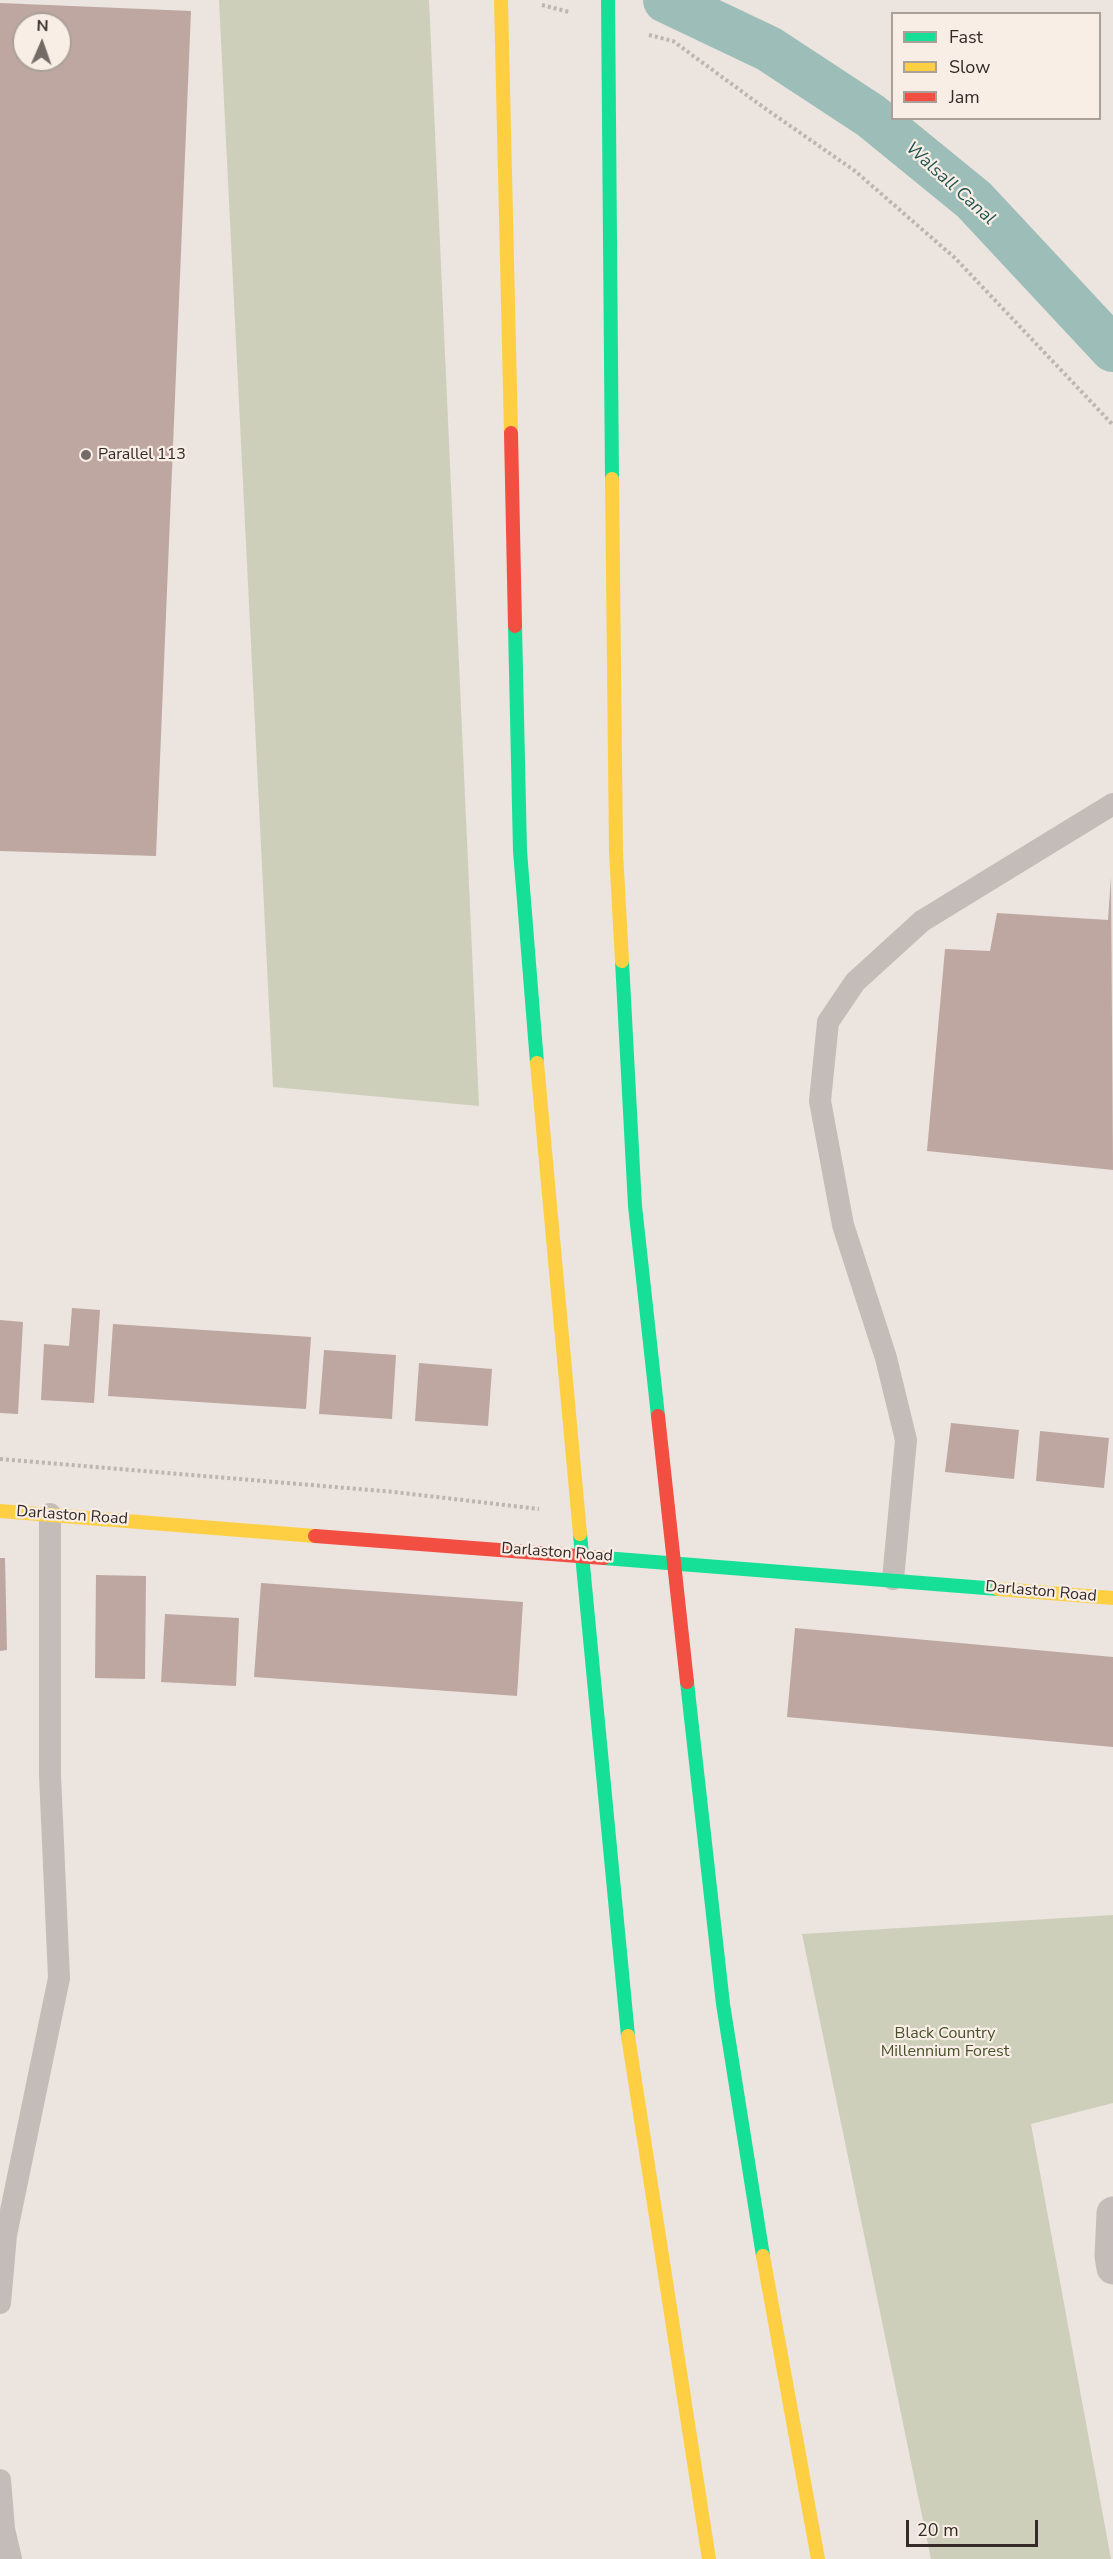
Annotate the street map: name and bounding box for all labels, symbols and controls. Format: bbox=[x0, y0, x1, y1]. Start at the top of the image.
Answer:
north arrow bbox=[12, 12, 72, 72]
legend bbox=[891, 12, 1101, 120]
text: N bbox=[36, 15, 49, 37]
text: Fast bbox=[949, 25, 983, 49]
text: Slow bbox=[949, 55, 990, 79]
text: Jam bbox=[949, 85, 980, 109]
water label: Walsall Canal bbox=[901, 138, 999, 230]
place label: Parallel 113 bbox=[98, 445, 186, 465]
marker: Parallel 113 bbox=[79, 448, 93, 462]
street label: Darlaston Road bbox=[16, 1503, 128, 1529]
street label: Darlaston Road bbox=[501, 1540, 613, 1566]
street label: Darlaston Road bbox=[984, 1578, 1098, 1606]
park label: Black Country Millennium Forest bbox=[881, 2024, 1009, 2062]
scale bar bbox=[909, 2508, 1041, 2546]
text: 20 m bbox=[917, 2518, 959, 2542]

